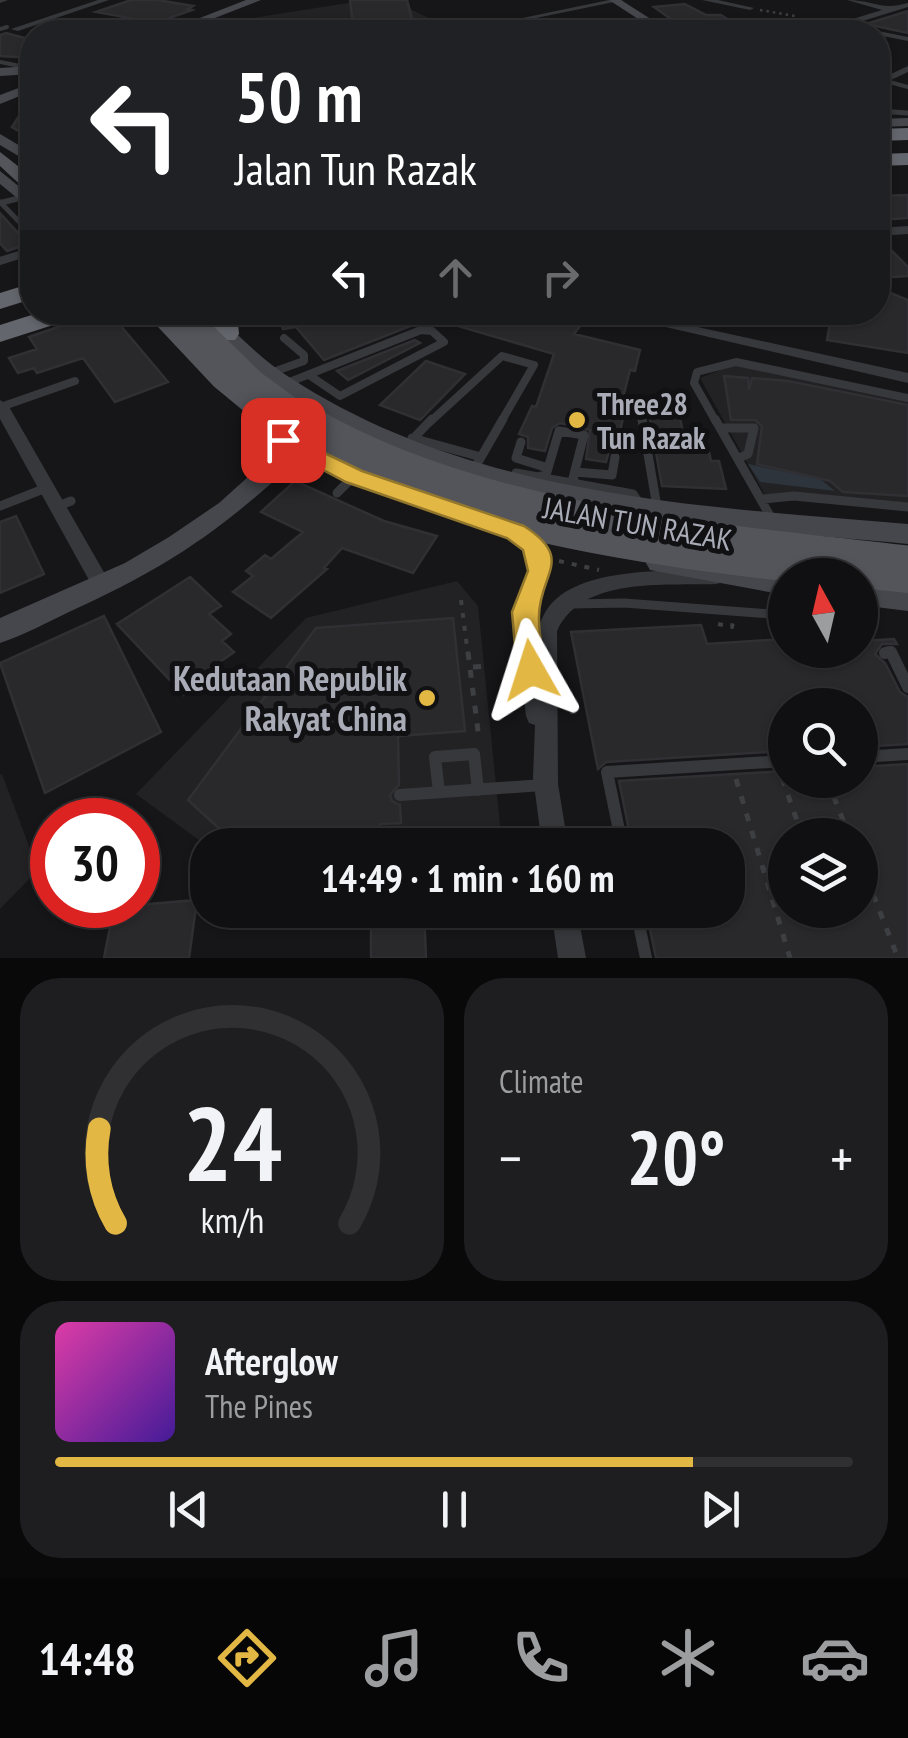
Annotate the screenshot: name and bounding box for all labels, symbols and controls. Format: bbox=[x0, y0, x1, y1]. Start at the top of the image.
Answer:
text: 50 m bbox=[235, 51, 363, 141]
icon: left bbox=[70, 60, 200, 190]
text: Jalan Tun Razak bbox=[235, 139, 477, 197]
icon: left bbox=[323, 250, 378, 305]
icon: ahead bbox=[428, 250, 483, 305]
icon: right bbox=[533, 250, 588, 305]
place label: Three28 Tun Razak bbox=[597, 384, 706, 457]
pin bbox=[241, 398, 326, 483]
marker: Three28 Tun Razak bbox=[566, 409, 588, 431]
icon: arrive bbox=[256, 413, 311, 468]
street label: JALAN TUN RAZAK bbox=[540, 487, 735, 559]
north arrow bbox=[768, 558, 878, 668]
map controls bbox=[768, 558, 878, 928]
position arrow bbox=[479, 618, 583, 722]
place label: Kedutaan Republik Rakyat China bbox=[173, 655, 408, 741]
marker: Kedutaan Republik Rakyat China bbox=[416, 687, 438, 709]
button: search bbox=[768, 688, 878, 798]
speed limit sign: 30 bbox=[30, 798, 160, 928]
button: layers bbox=[768, 818, 878, 928]
text: 14:49 · 1 min · 160 m bbox=[321, 853, 614, 902]
text: Climate bbox=[499, 1060, 583, 1102]
text: 24 bbox=[182, 1075, 282, 1210]
text: 20° bbox=[626, 1109, 726, 1206]
text: − bbox=[499, 1122, 522, 1193]
text: + bbox=[830, 1122, 853, 1193]
text: km/h bbox=[200, 1197, 264, 1243]
text: Afterglow bbox=[205, 1336, 338, 1385]
text: The Pines bbox=[205, 1385, 313, 1427]
icon: previous bbox=[161, 1482, 216, 1537]
icon: pause bbox=[427, 1482, 482, 1537]
icon: next bbox=[693, 1482, 748, 1537]
icon: directions bbox=[212, 1623, 282, 1693]
icon: music bbox=[359, 1623, 429, 1693]
icon: phone bbox=[506, 1623, 576, 1693]
icon: climate bbox=[653, 1623, 723, 1693]
icon: car bbox=[800, 1623, 870, 1693]
text: 14:48 bbox=[38, 1629, 136, 1687]

